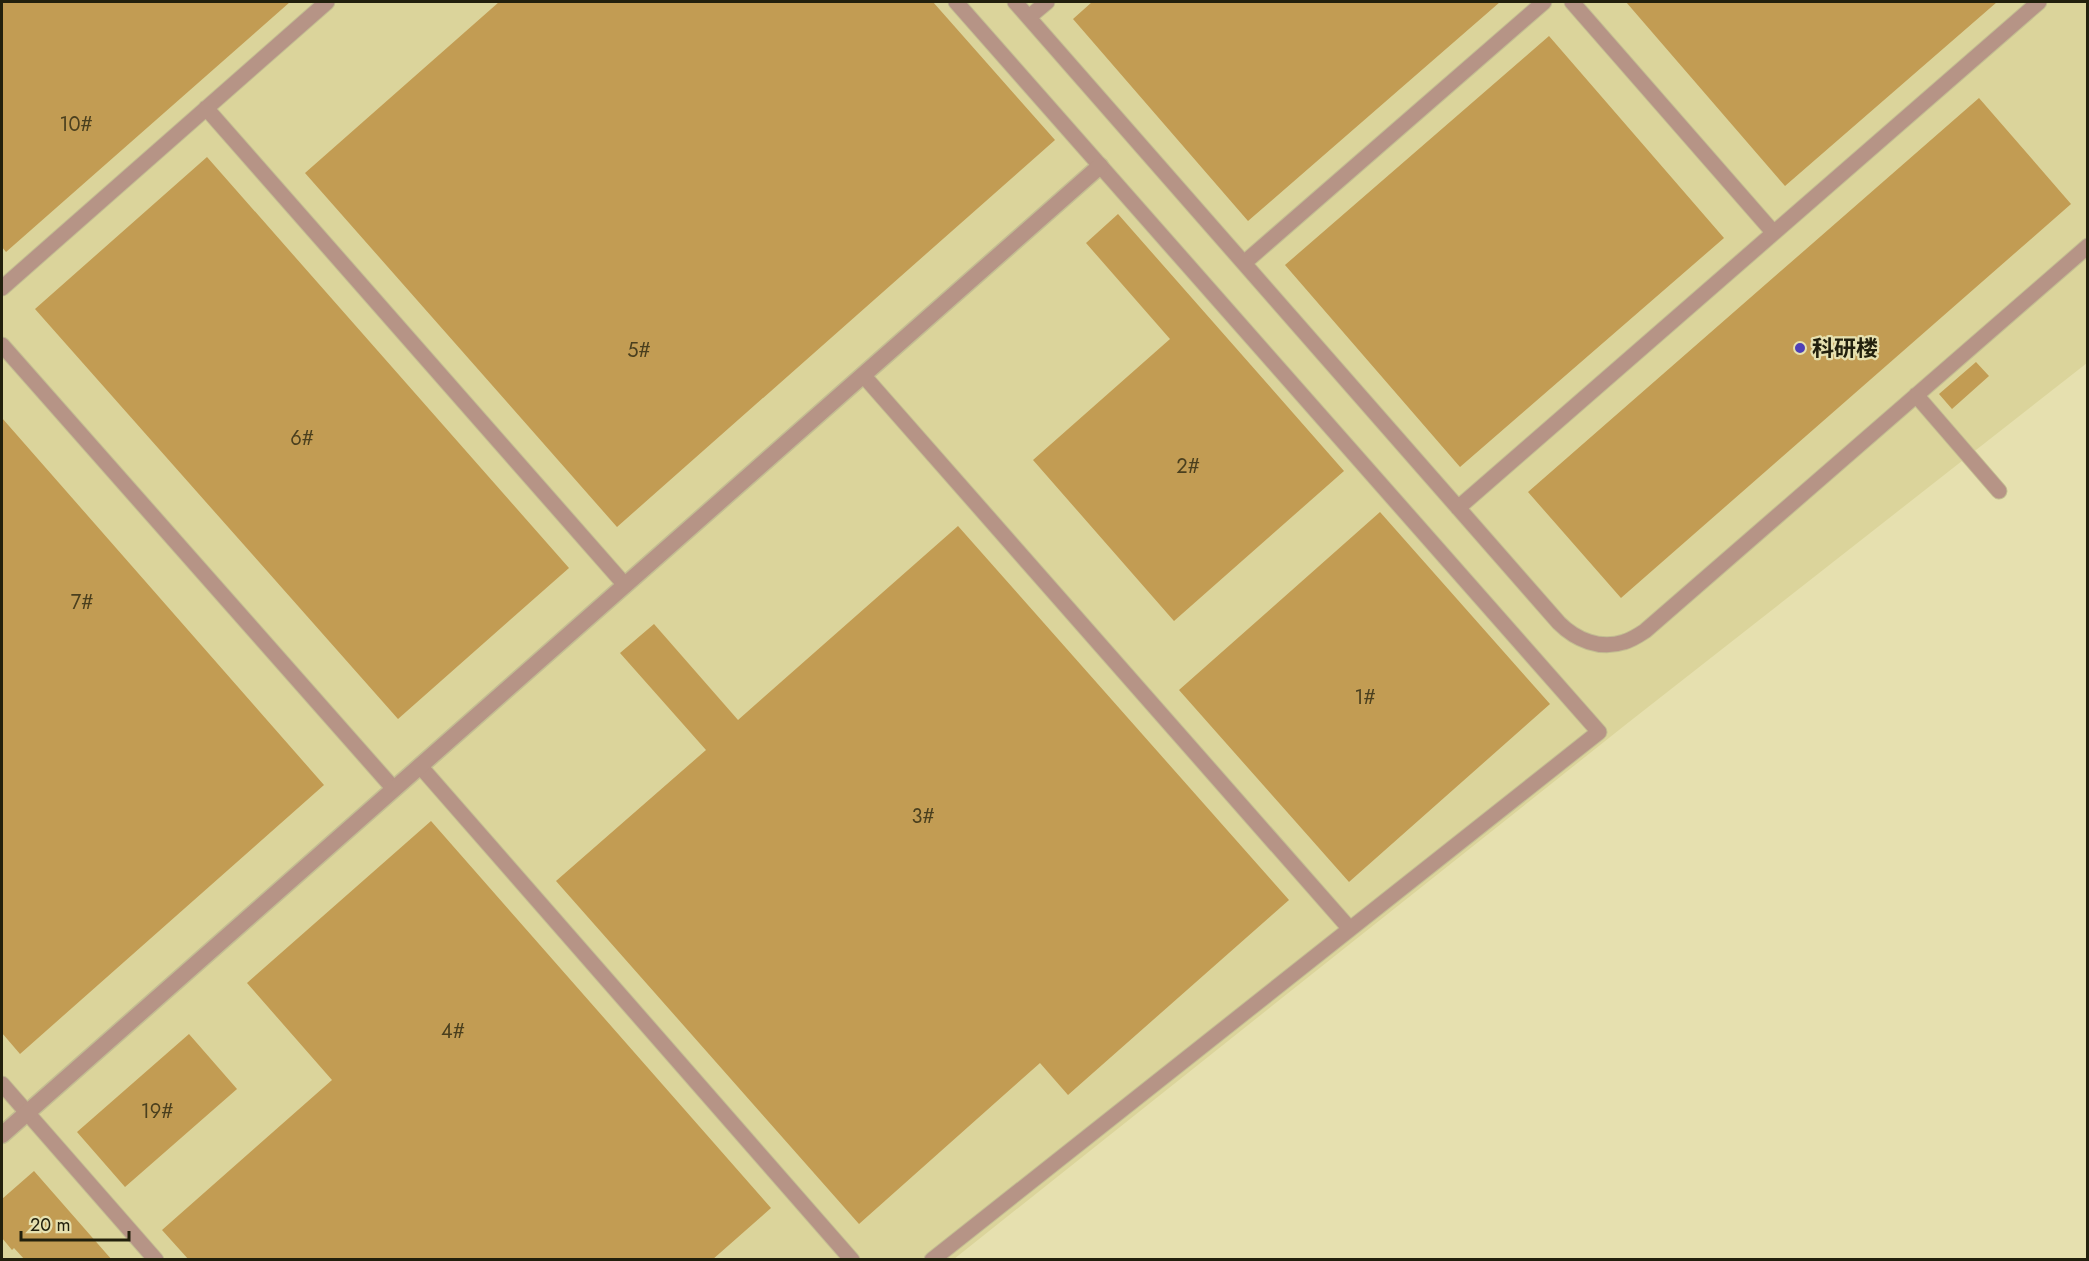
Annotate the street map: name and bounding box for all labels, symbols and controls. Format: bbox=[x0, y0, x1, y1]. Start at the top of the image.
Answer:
house number: 10# bbox=[59, 110, 93, 139]
place label: 科研楼 bbox=[1812, 332, 1878, 364]
house number: 5# bbox=[627, 336, 651, 365]
marker: 科研楼 bbox=[1793, 341, 1807, 355]
house number: 6# bbox=[290, 424, 314, 453]
house number: 2# bbox=[1176, 452, 1200, 481]
house number: 7# bbox=[71, 588, 93, 617]
house number: 1# bbox=[1354, 683, 1376, 712]
house number: 3# bbox=[911, 802, 935, 831]
house number: 4# bbox=[441, 1017, 465, 1046]
house number: 19# bbox=[141, 1097, 173, 1126]
scale bar bbox=[21, 1204, 129, 1242]
text: 20 m bbox=[30, 1212, 70, 1238]

